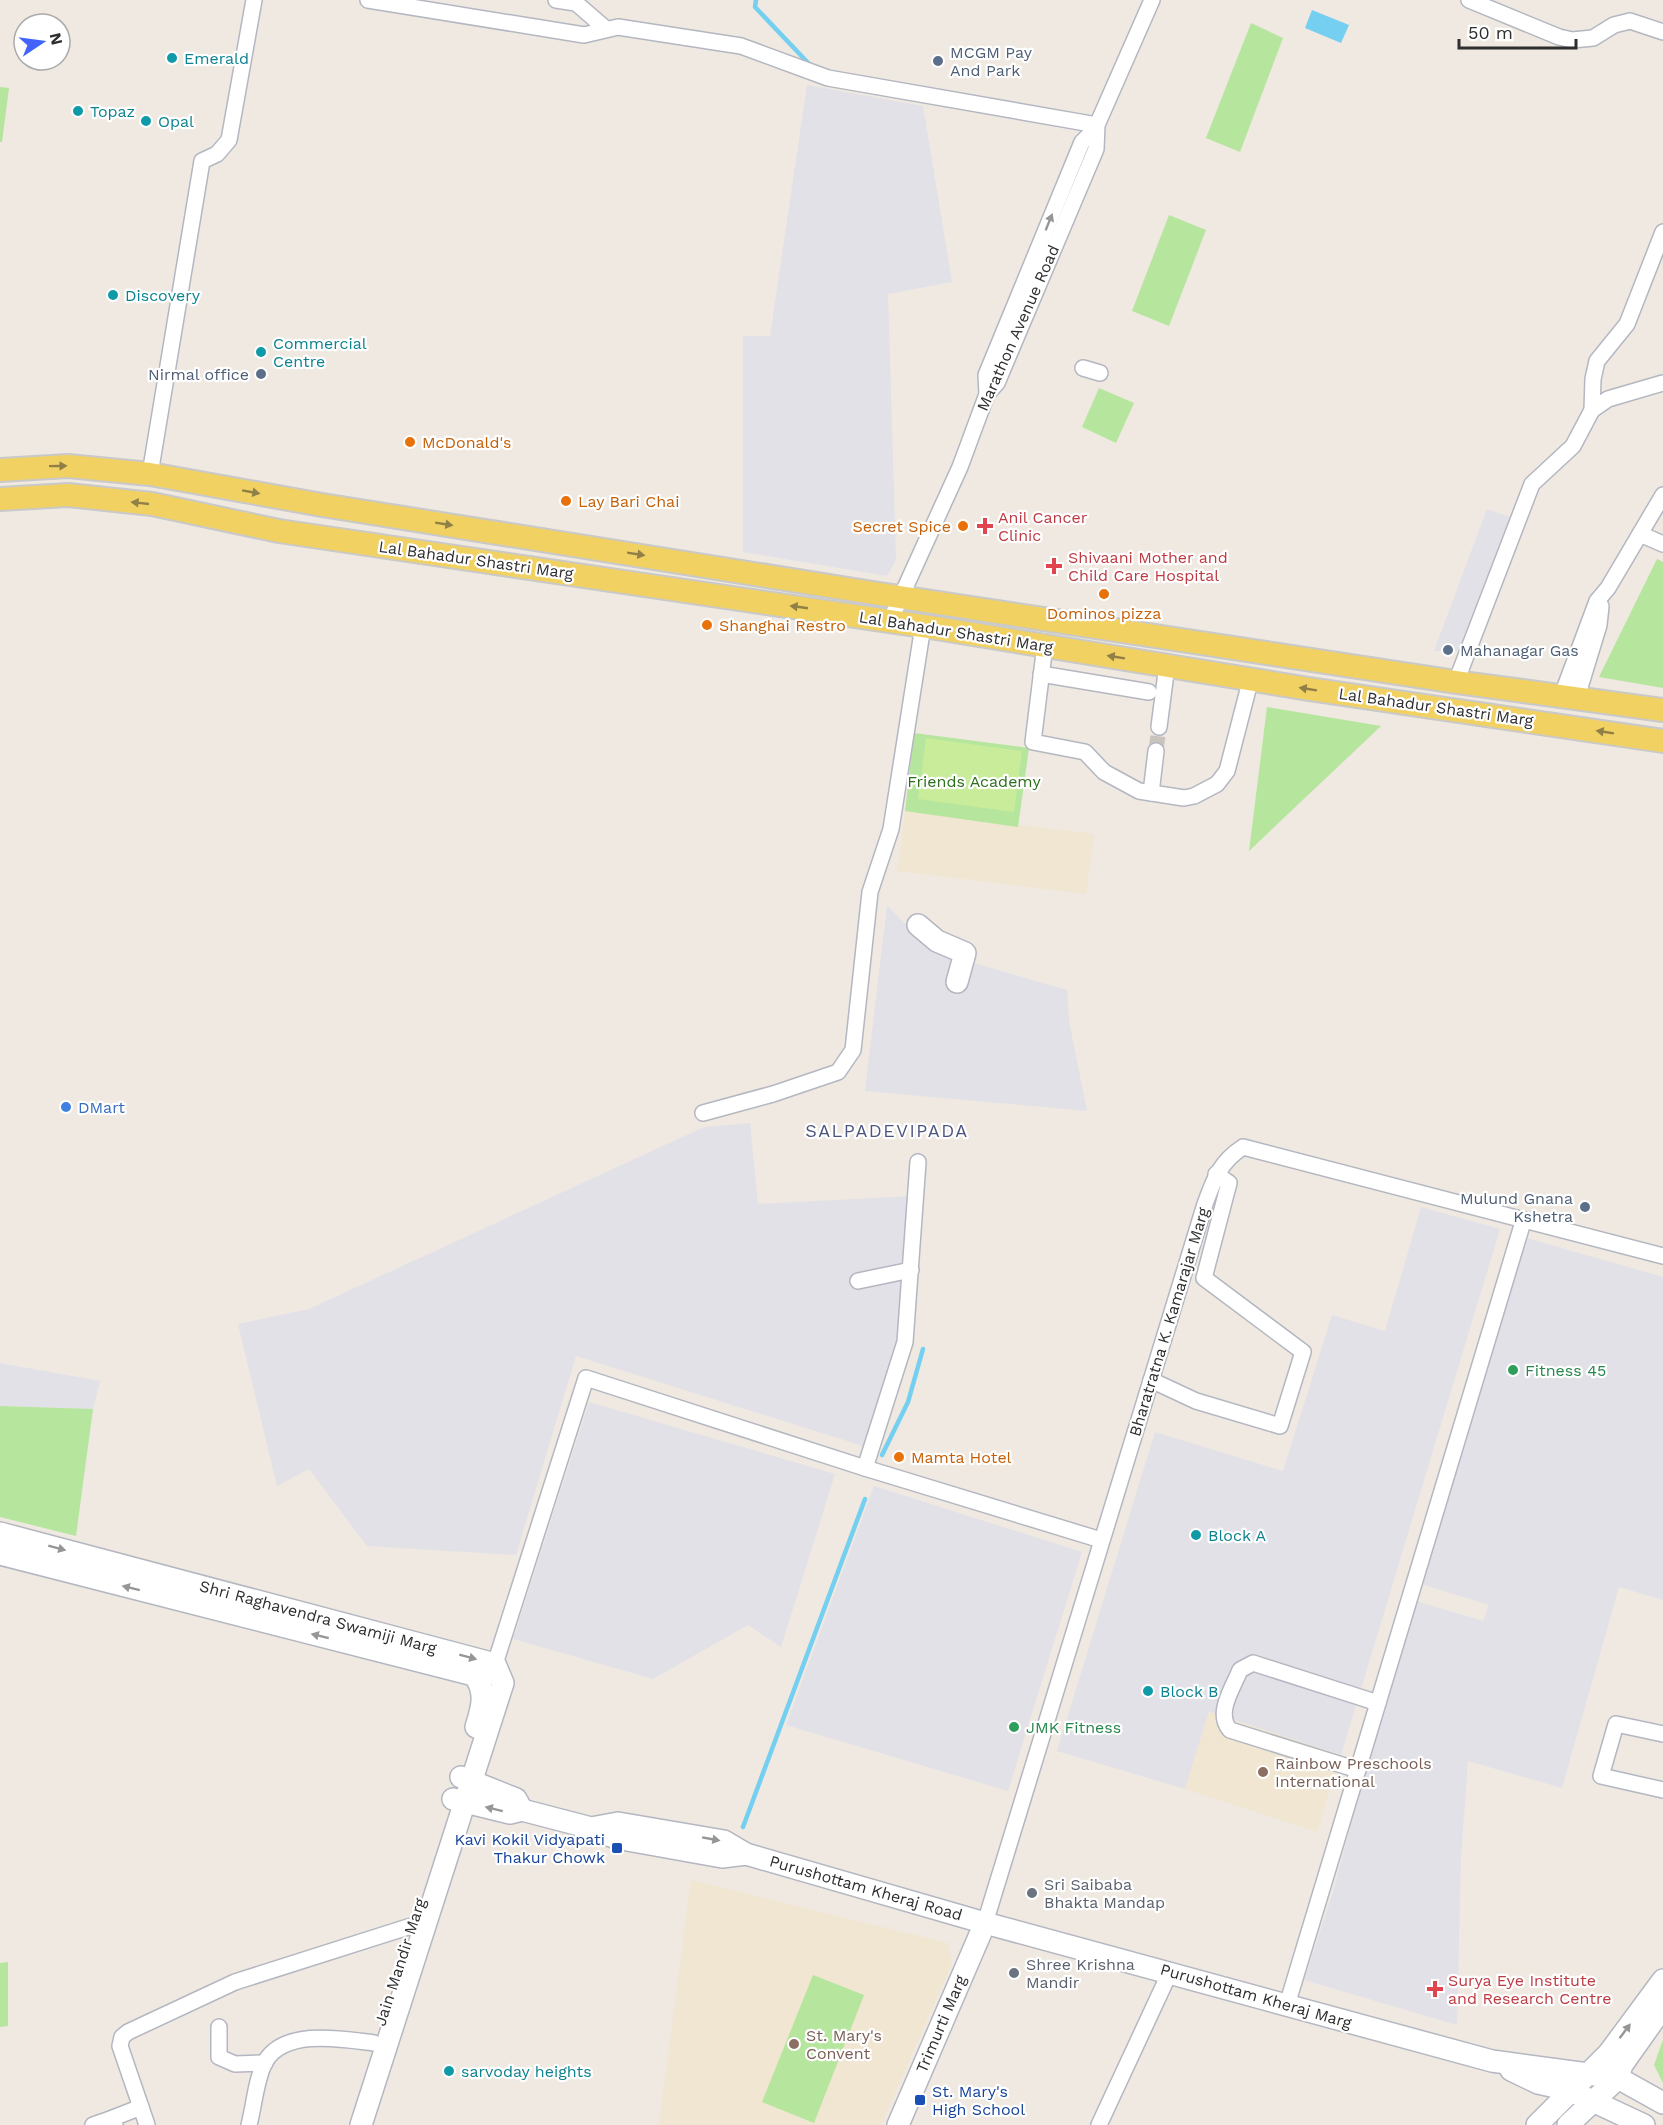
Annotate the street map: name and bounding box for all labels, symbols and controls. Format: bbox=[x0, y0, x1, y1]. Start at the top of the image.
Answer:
north arrow bbox=[12, 12, 72, 72]
scale bar bbox=[1459, 12, 1576, 50]
text: 50 m bbox=[1468, 22, 1513, 43]
text: N bbox=[46, 31, 67, 47]
place label: MCGM Pay And Park bbox=[950, 43, 1033, 80]
place label: Emerald bbox=[184, 49, 249, 68]
marker: Emerald bbox=[165, 51, 179, 65]
marker: MCGM Pay And Park bbox=[931, 54, 945, 68]
place label: Topaz bbox=[90, 102, 135, 121]
marker: Topaz bbox=[71, 104, 85, 118]
place label: Opal bbox=[158, 112, 194, 131]
marker: Opal bbox=[139, 114, 153, 128]
one-way arrow bbox=[1044, 212, 1054, 230]
street label: Marathon Avenue Road bbox=[973, 242, 1063, 414]
place label: Discovery bbox=[125, 286, 201, 305]
marker: Discovery bbox=[106, 288, 120, 302]
place label: Commercial Centre bbox=[273, 334, 367, 371]
marker: Commercial Centre bbox=[254, 345, 268, 359]
place label: Nirmal office bbox=[148, 365, 249, 384]
marker: Nirmal office bbox=[254, 367, 268, 381]
place label: McDonald's bbox=[422, 433, 512, 452]
marker: McDonald's bbox=[403, 435, 417, 449]
one-way arrow bbox=[49, 461, 68, 471]
one-way arrow bbox=[242, 488, 261, 497]
place label: Lay Bari Chai bbox=[578, 492, 679, 511]
marker: Lay Bari Chai bbox=[559, 494, 573, 508]
one-way arrow bbox=[130, 498, 149, 508]
place label: Anil Cancer Clinic bbox=[998, 508, 1088, 545]
place label: Secret Spice bbox=[852, 517, 951, 536]
marker: Anil Cancer Clinic bbox=[976, 517, 994, 535]
one-way arrow bbox=[434, 519, 453, 528]
marker: Secret Spice bbox=[956, 519, 970, 533]
street label: Lal Bahadur Shastri Marg bbox=[378, 537, 575, 583]
place label: Shivaani Mother and Child Care Hospital bbox=[1068, 548, 1228, 585]
one-way arrow bbox=[627, 550, 646, 559]
marker: Shivaani Mother and Child Care Hospital bbox=[1045, 557, 1063, 575]
marker: Dominos pizza bbox=[1097, 587, 1111, 601]
one-way arrow bbox=[789, 603, 808, 612]
place label: Dominos pizza bbox=[1047, 604, 1161, 623]
street label: Lal Bahadur Shastri Marg bbox=[858, 607, 1055, 657]
place label: Shanghai Restro bbox=[719, 616, 846, 635]
marker: Shanghai Restro bbox=[700, 618, 714, 632]
place label: Mahanagar Gas bbox=[1460, 641, 1579, 660]
marker: Mahanagar Gas bbox=[1441, 643, 1455, 657]
one-way arrow bbox=[1106, 652, 1125, 661]
one-way arrow bbox=[1299, 684, 1318, 693]
street label: Lal Bahadur Shastri Marg bbox=[1338, 684, 1535, 730]
one-way arrow bbox=[1596, 728, 1615, 737]
park label: Friends Academy bbox=[907, 772, 1041, 791]
place label: DMart bbox=[78, 1098, 125, 1117]
marker: DMart bbox=[59, 1100, 73, 1114]
district label: SALPADEVIPADA bbox=[805, 1120, 969, 1141]
place label: Mulund Gnana Kshetra bbox=[1460, 1189, 1573, 1226]
marker: Mulund Gnana Kshetra bbox=[1578, 1200, 1592, 1214]
street label: Bharatratna K. Kamarajar Marg bbox=[1125, 1205, 1213, 1439]
place label: Fitness 45 bbox=[1525, 1361, 1606, 1380]
marker: Fitness 45 bbox=[1506, 1363, 1520, 1377]
place label: Mamta Hotel bbox=[911, 1448, 1012, 1467]
marker: Mamta Hotel bbox=[892, 1450, 906, 1464]
place label: Block A bbox=[1208, 1526, 1266, 1545]
marker: Block A bbox=[1189, 1528, 1203, 1542]
one-way arrow bbox=[48, 1544, 66, 1553]
street label: Shri Raghavendra Swamiji Marg bbox=[197, 1576, 439, 1658]
one-way arrow bbox=[122, 1582, 141, 1592]
one-way arrow bbox=[311, 1630, 330, 1640]
one-way arrow bbox=[459, 1653, 477, 1663]
place label: Block B bbox=[1160, 1682, 1219, 1701]
marker: Block B bbox=[1141, 1684, 1155, 1698]
place label: JMK Fitness bbox=[1026, 1718, 1121, 1737]
marker: JMK Fitness bbox=[1007, 1720, 1021, 1734]
place label: Rainbow Preschools International bbox=[1275, 1754, 1432, 1791]
marker: Rainbow Preschools International bbox=[1256, 1765, 1270, 1779]
one-way arrow bbox=[485, 1804, 503, 1814]
place label: Kavi Kokil Vidyapati Thakur Chowk bbox=[454, 1830, 605, 1867]
one-way arrow bbox=[701, 1835, 720, 1844]
marker: Kavi Kokil Vidyapati Thakur Chowk bbox=[610, 1841, 624, 1855]
street label: Purushottam Kheraj Road bbox=[767, 1851, 965, 1925]
place label: Sri Saibaba Bhakta Mandap bbox=[1044, 1875, 1165, 1912]
marker: Sri Saibaba Bhakta Mandap bbox=[1025, 1886, 1039, 1900]
street label: Jain Mandir Marg bbox=[370, 1895, 430, 2028]
place label: Shree Krishna Mandir bbox=[1026, 1955, 1135, 1992]
street label: Purushottam Kheraj Marg bbox=[1158, 1960, 1354, 2033]
marker: Shree Krishna Mandir bbox=[1007, 1966, 1021, 1980]
place label: Surya Eye Institute and Research Centre bbox=[1448, 1971, 1612, 2008]
street label: Trimurti Marg bbox=[912, 1972, 970, 2076]
marker: Surya Eye Institute and Research Centre bbox=[1426, 1980, 1444, 1998]
one-way arrow bbox=[1619, 2024, 1631, 2040]
place label: St. Mary's Convent bbox=[806, 2026, 882, 2063]
marker: St. Mary's Convent bbox=[787, 2037, 801, 2051]
place label: sarvoday heights bbox=[461, 2062, 592, 2081]
marker: sarvoday heights bbox=[442, 2064, 456, 2078]
place label: St. Mary's High School bbox=[932, 2082, 1025, 2119]
marker: St. Mary's High School bbox=[913, 2093, 927, 2107]

